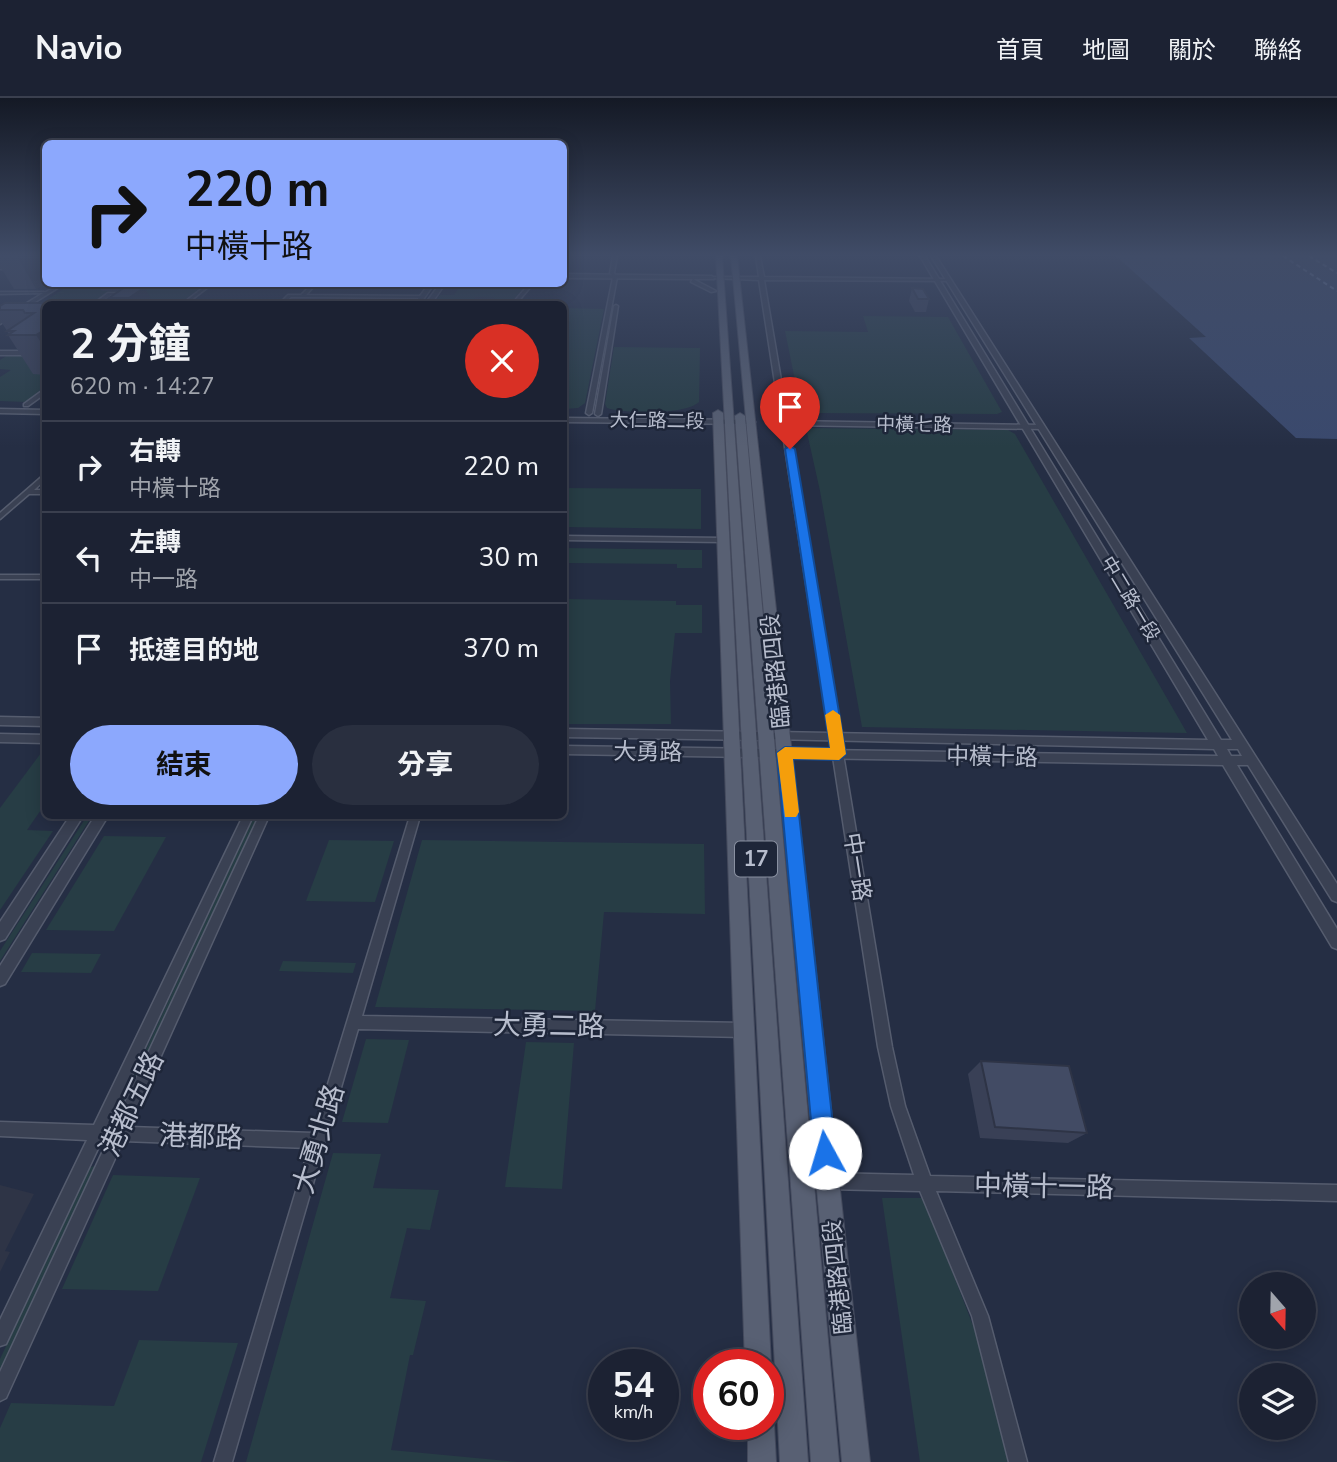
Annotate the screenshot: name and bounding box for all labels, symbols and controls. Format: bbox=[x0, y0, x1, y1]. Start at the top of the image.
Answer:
text: Navio bbox=[35, 26, 122, 71]
text: 首頁 bbox=[996, 34, 1044, 66]
text: 地圖 bbox=[1082, 34, 1130, 66]
text: 關於 bbox=[1168, 34, 1216, 66]
text: 聯絡 bbox=[1254, 34, 1302, 66]
text: 220 m bbox=[185, 156, 329, 223]
icon: right bbox=[70, 168, 161, 259]
text: 中橫十路 bbox=[185, 225, 313, 268]
text: 2 分鐘 bbox=[70, 316, 191, 373]
button: close bbox=[465, 324, 539, 398]
text: 620 m · 14:27 bbox=[70, 371, 215, 402]
pin bbox=[760, 377, 820, 449]
icon: arrive bbox=[771, 388, 809, 426]
street label: 大仁路二段 bbox=[609, 407, 705, 435]
street label: 中橫七路 bbox=[876, 411, 952, 439]
text: 右轉 bbox=[129, 434, 181, 469]
icon: right bbox=[70, 448, 108, 486]
text: 220 m bbox=[463, 449, 539, 484]
text: 中橫十路 bbox=[129, 473, 221, 504]
text: 左轉 bbox=[129, 525, 181, 560]
icon: left bbox=[70, 539, 108, 577]
text: 30 m bbox=[479, 540, 539, 575]
street label: 中二路一段 bbox=[1094, 552, 1166, 646]
text: 中一路 bbox=[129, 564, 198, 595]
street label: 臨港路四段 bbox=[755, 612, 797, 730]
icon: arrive bbox=[70, 630, 108, 668]
text: 370 m bbox=[463, 631, 539, 666]
text: 抵達目的地 bbox=[129, 633, 259, 668]
button: 結束 bbox=[70, 725, 298, 805]
button: 分享 bbox=[312, 725, 539, 805]
street label: 大勇路 bbox=[613, 736, 683, 768]
street label: 中橫十路 bbox=[946, 741, 1038, 773]
street label: 中一路 bbox=[836, 831, 878, 903]
road number: 17 bbox=[735, 842, 777, 876]
street label: 大勇二路 bbox=[493, 1006, 605, 1046]
street label: 港都五路 bbox=[91, 1045, 173, 1163]
street label: 大勇北路 bbox=[284, 1080, 354, 1198]
position arrow bbox=[788, 1116, 862, 1190]
street label: 港都路 bbox=[158, 1117, 244, 1157]
street label: 中橫十一路 bbox=[974, 1167, 1114, 1207]
street label: 臨港路四段 bbox=[817, 1218, 859, 1336]
north arrow bbox=[1239, 1272, 1316, 1349]
map controls bbox=[1239, 1272, 1316, 1440]
speed limit sign: 60 bbox=[693, 1349, 784, 1440]
text: 54 bbox=[612, 1362, 655, 1409]
button: layers bbox=[1239, 1363, 1316, 1440]
text: km/h bbox=[614, 1400, 653, 1424]

